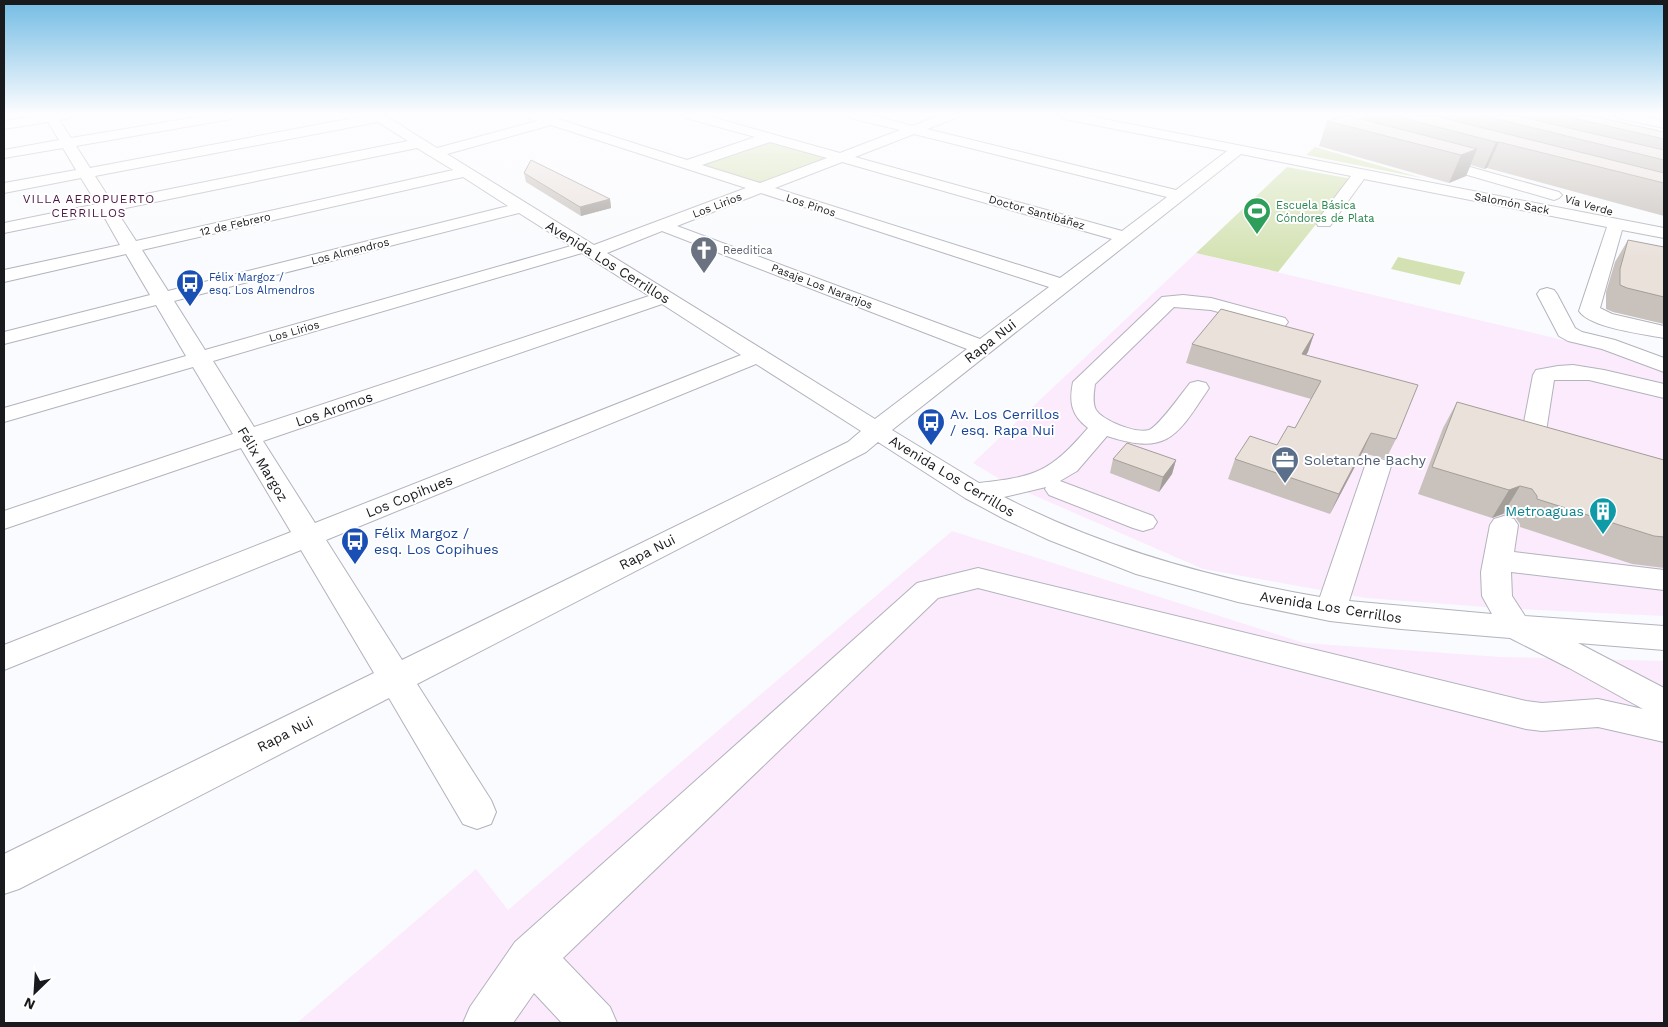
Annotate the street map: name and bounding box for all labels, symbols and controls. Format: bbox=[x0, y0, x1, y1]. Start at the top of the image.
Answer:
street label: Los Lirios bbox=[691, 190, 744, 221]
street label: Salomón Sack bbox=[1473, 190, 1551, 217]
street label: Los Pinos bbox=[784, 191, 837, 220]
district label: VILLA AEROPUERTO CERRILLOS bbox=[23, 192, 155, 220]
street label: Vía Verde bbox=[1563, 192, 1615, 219]
street label: Doctor Santibáñez bbox=[987, 193, 1087, 232]
sports icon: Escuela Básica Cóndores de Plata bbox=[1242, 196, 1272, 235]
place label: Escuela Básica Cóndores de Plata bbox=[1276, 199, 1375, 225]
street label: 12 de Febrero bbox=[198, 210, 272, 239]
street label: Avenida Los Cerrillos bbox=[543, 217, 673, 307]
street label: Los Almendros bbox=[310, 235, 391, 267]
church icon: Reeditica bbox=[689, 235, 719, 274]
place label: Reeditica bbox=[723, 244, 773, 257]
street label: Pasaje Los Naranjos bbox=[769, 261, 874, 312]
bus stop icon: Félix Margoz / esq. Los Almendros bbox=[175, 268, 205, 307]
place label: Félix Margoz / esq. Los Almendros bbox=[209, 271, 315, 297]
street label: Rapa Nui bbox=[961, 316, 1019, 366]
street label: Los Lirios bbox=[267, 318, 321, 345]
street label: Los Aromos bbox=[293, 388, 375, 430]
place label: Av. Los Cerrillos / esq. Rapa Nui bbox=[950, 406, 1059, 438]
bus stop icon: Av. Los Cerrillos / esq. Rapa Nui bbox=[916, 407, 946, 446]
street label: Félix Margoz bbox=[234, 424, 292, 504]
street label: Avenida Los Cerrillos bbox=[886, 432, 1018, 520]
office icon: Soletanche Bachy bbox=[1270, 445, 1300, 484]
place label: Soletanche Bachy bbox=[1304, 452, 1427, 468]
street label: Los Copihues bbox=[363, 471, 455, 521]
building icon: Metroaguas bbox=[1588, 496, 1618, 535]
place label: Metroaguas bbox=[1505, 503, 1584, 519]
place label: Félix Margoz / esq. Los Copihues bbox=[374, 525, 499, 557]
bus stop icon: Félix Margoz / esq. Los Copihues bbox=[340, 526, 370, 565]
street label: Rapa Nui bbox=[616, 531, 678, 573]
street label: Avenida Los Cerrillos bbox=[1259, 588, 1403, 626]
street label: Rapa Nui bbox=[254, 713, 316, 755]
north arrow bbox=[10, 967, 60, 1017]
text: N bbox=[21, 994, 38, 1013]

